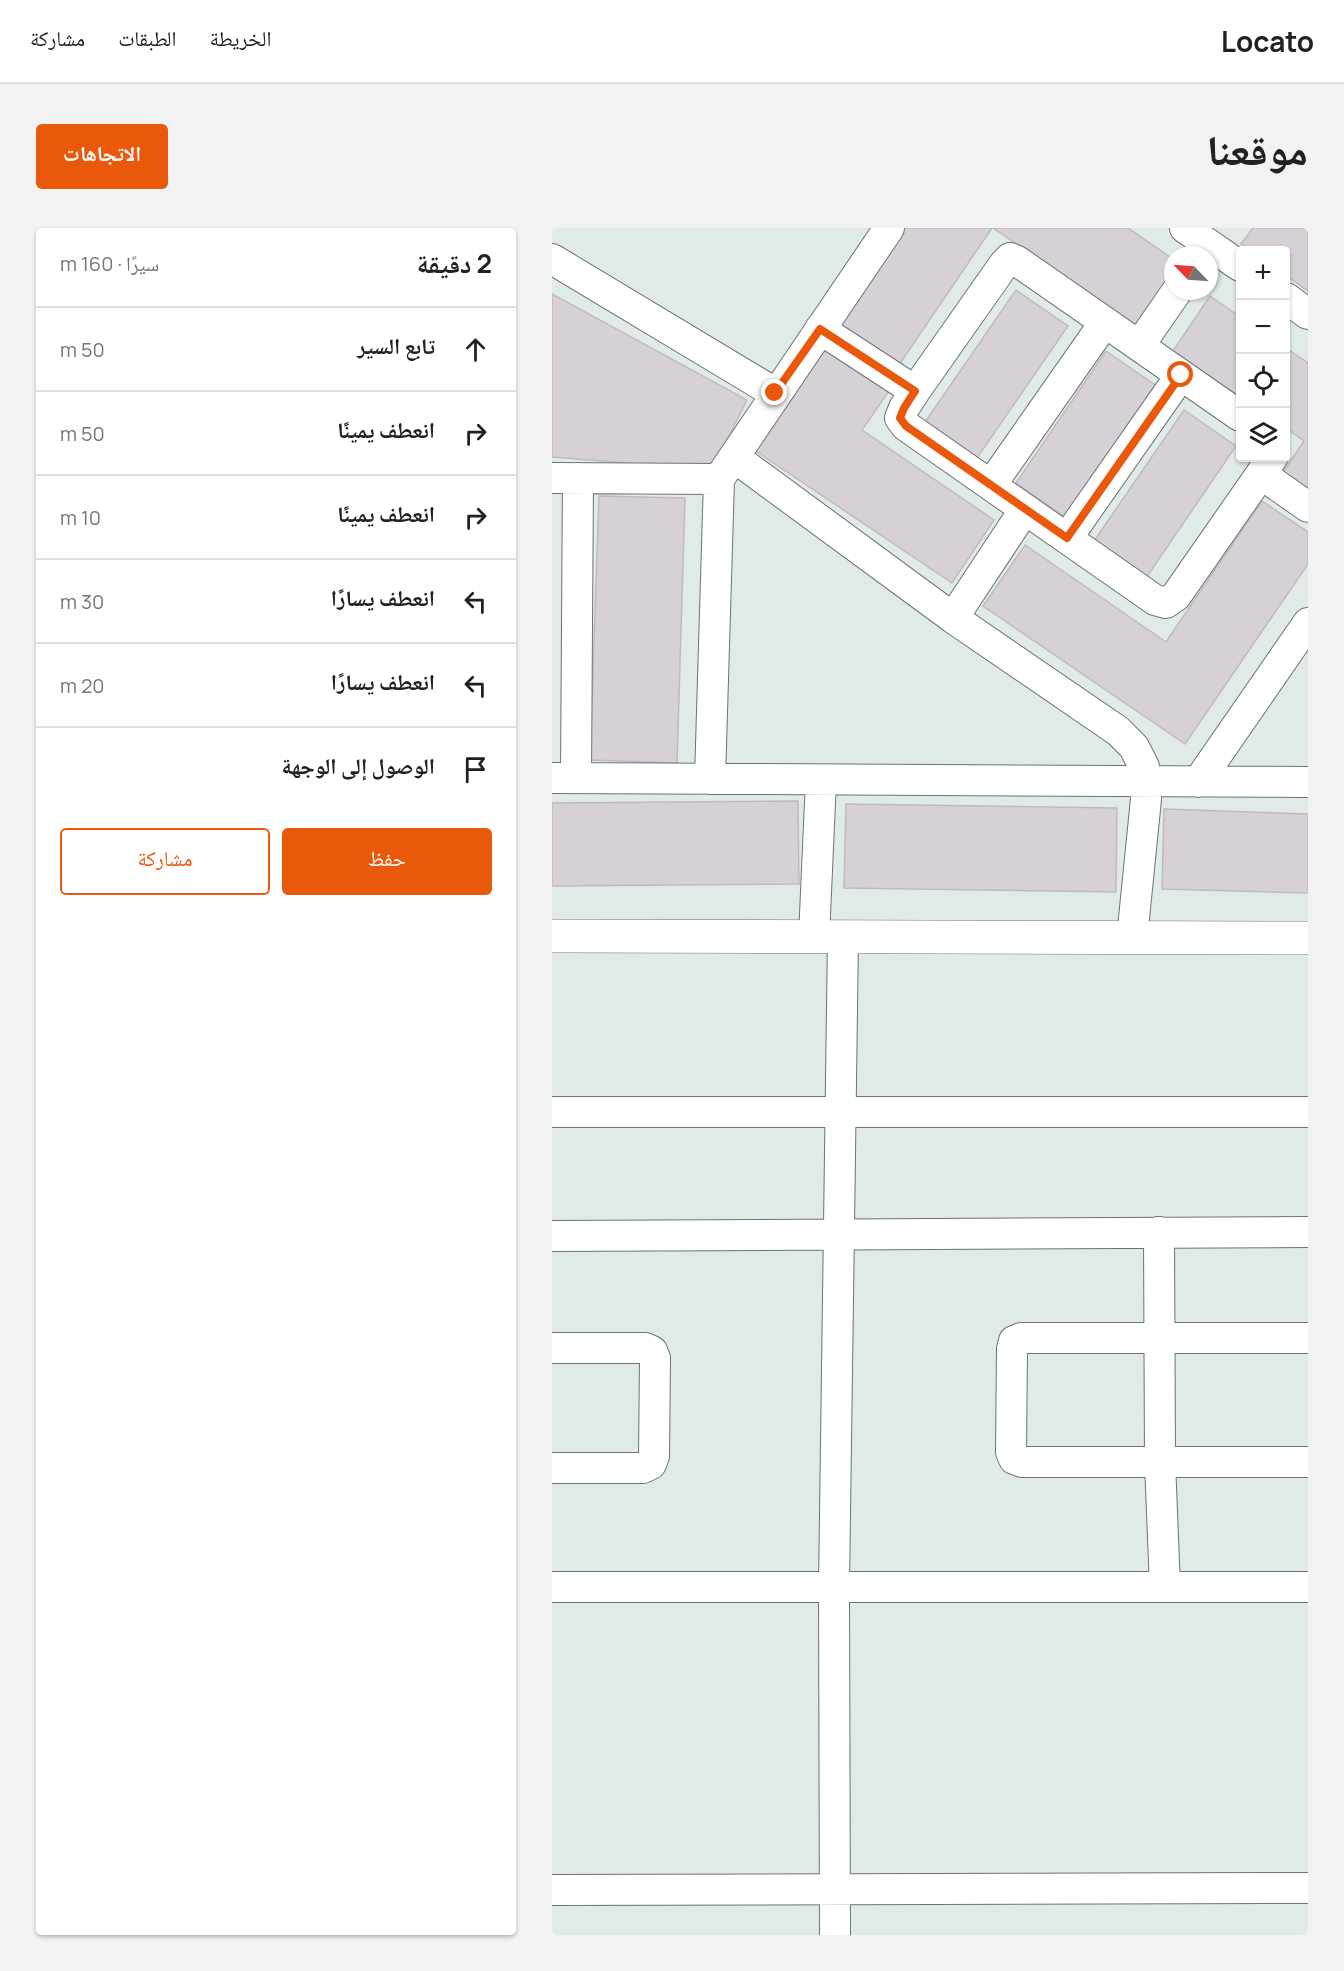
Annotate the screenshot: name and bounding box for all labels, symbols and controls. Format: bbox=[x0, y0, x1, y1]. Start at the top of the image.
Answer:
text: Locato bbox=[1221, 22, 1314, 60]
text: مشاركة bbox=[30, 24, 85, 52]
text: الطبقات bbox=[118, 24, 177, 52]
text: الخريطة bbox=[210, 24, 271, 52]
text: موقعنا bbox=[1207, 120, 1308, 178]
button: الاتجاهات bbox=[36, 124, 168, 189]
text: 2 دقيقة bbox=[417, 245, 492, 281]
north arrow bbox=[1164, 246, 1218, 300]
map controls bbox=[1236, 246, 1290, 462]
button: + bbox=[1236, 246, 1290, 300]
text: سيرًا · 160 m bbox=[60, 250, 159, 277]
button: − bbox=[1236, 300, 1290, 354]
text: تابع السير bbox=[357, 331, 435, 361]
icon: ahead bbox=[459, 333, 492, 366]
text: 50 m bbox=[60, 336, 105, 363]
button: locate bbox=[1236, 354, 1290, 408]
route start bbox=[1167, 361, 1193, 387]
route end bbox=[761, 379, 787, 405]
button: layers bbox=[1236, 408, 1290, 462]
text: انعطف يمينًا bbox=[337, 415, 435, 445]
icon: right bbox=[459, 417, 492, 450]
text: 50 m bbox=[60, 420, 105, 447]
text: انعطف يمينًا bbox=[337, 499, 435, 529]
icon: right bbox=[459, 501, 492, 534]
text: 10 m bbox=[60, 504, 101, 531]
text: انعطف يسارًا bbox=[331, 583, 435, 613]
icon: left bbox=[459, 585, 492, 618]
text: 30 m bbox=[60, 588, 104, 615]
text: انعطف يسارًا bbox=[331, 667, 435, 697]
icon: left bbox=[459, 669, 492, 702]
text: 20 m bbox=[60, 672, 105, 699]
text: الوصول إلى الوجهة bbox=[282, 751, 435, 781]
icon: arrive bbox=[459, 753, 492, 786]
button: مشاركة bbox=[60, 828, 270, 895]
button: حفظ bbox=[282, 828, 492, 895]

